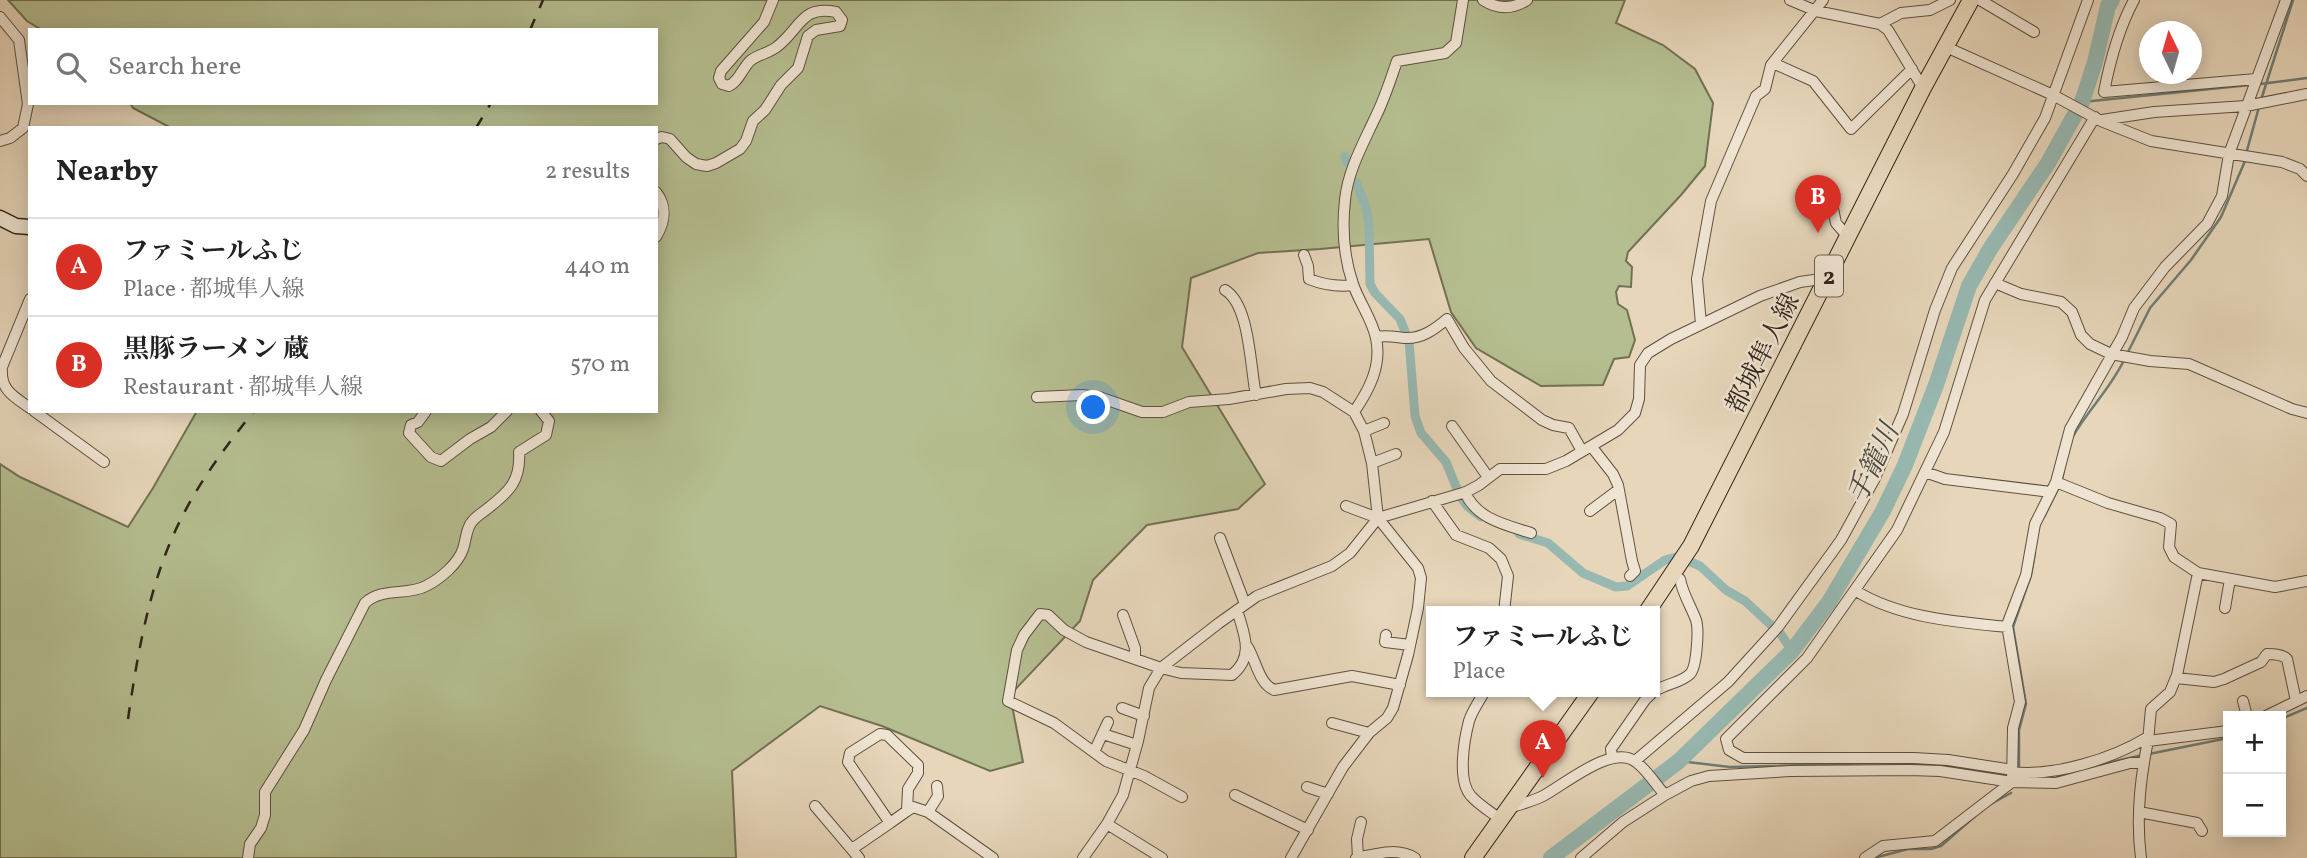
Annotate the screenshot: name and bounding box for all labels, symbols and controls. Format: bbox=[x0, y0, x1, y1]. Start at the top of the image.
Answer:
north arrow bbox=[2139, 21, 2202, 84]
search box bbox=[28, 28, 658, 105]
icon: search bbox=[52, 48, 90, 86]
text: Search here bbox=[108, 49, 241, 85]
text: Nearby bbox=[56, 151, 158, 193]
text: 2 results bbox=[545, 156, 630, 188]
pin: B bbox=[1795, 175, 1841, 233]
text: ファミールふじ bbox=[123, 234, 304, 270]
text: A bbox=[71, 251, 87, 283]
text: 440 m bbox=[564, 251, 630, 283]
road number: 2 bbox=[1815, 256, 1843, 296]
text: Place · 都城隼人線 bbox=[123, 274, 305, 306]
street label: 都城隼人線 bbox=[1718, 288, 1809, 420]
text: 黒豚ラーメン 蔵 bbox=[123, 332, 309, 368]
text: B bbox=[71, 349, 87, 381]
text: 570 m bbox=[570, 349, 630, 381]
text: Restaurant · 都城隼人線 bbox=[123, 372, 363, 404]
your location bbox=[1076, 390, 1110, 424]
water label: 手籠川 bbox=[1839, 415, 1911, 510]
popup bbox=[1426, 606, 1660, 697]
text: ファミールふじ bbox=[1453, 620, 1633, 656]
text: Place bbox=[1453, 656, 1505, 688]
map controls bbox=[2223, 711, 2286, 837]
button: + bbox=[2223, 711, 2286, 774]
pin: A bbox=[1520, 720, 1566, 778]
button: − bbox=[2223, 774, 2286, 837]

